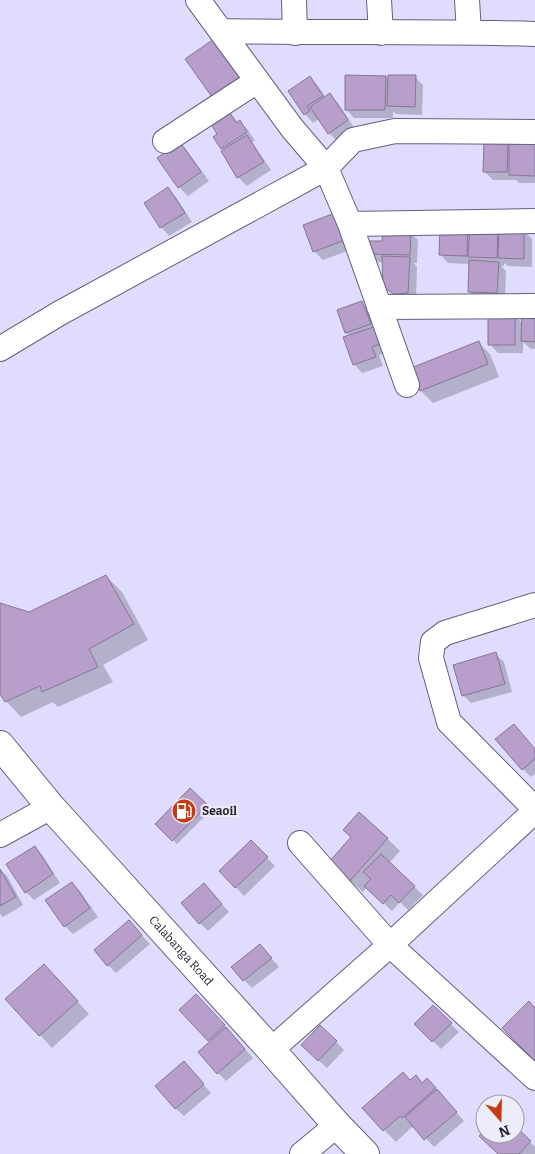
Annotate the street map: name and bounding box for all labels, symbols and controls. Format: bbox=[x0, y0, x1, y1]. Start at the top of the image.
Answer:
fuel station icon: Seaoil bbox=[171, 798, 197, 824]
place label: Seaoil bbox=[202, 804, 237, 818]
street label: Calabanga Road bbox=[146, 913, 216, 988]
north arrow bbox=[475, 1094, 525, 1144]
text: N bbox=[496, 1121, 512, 1141]

